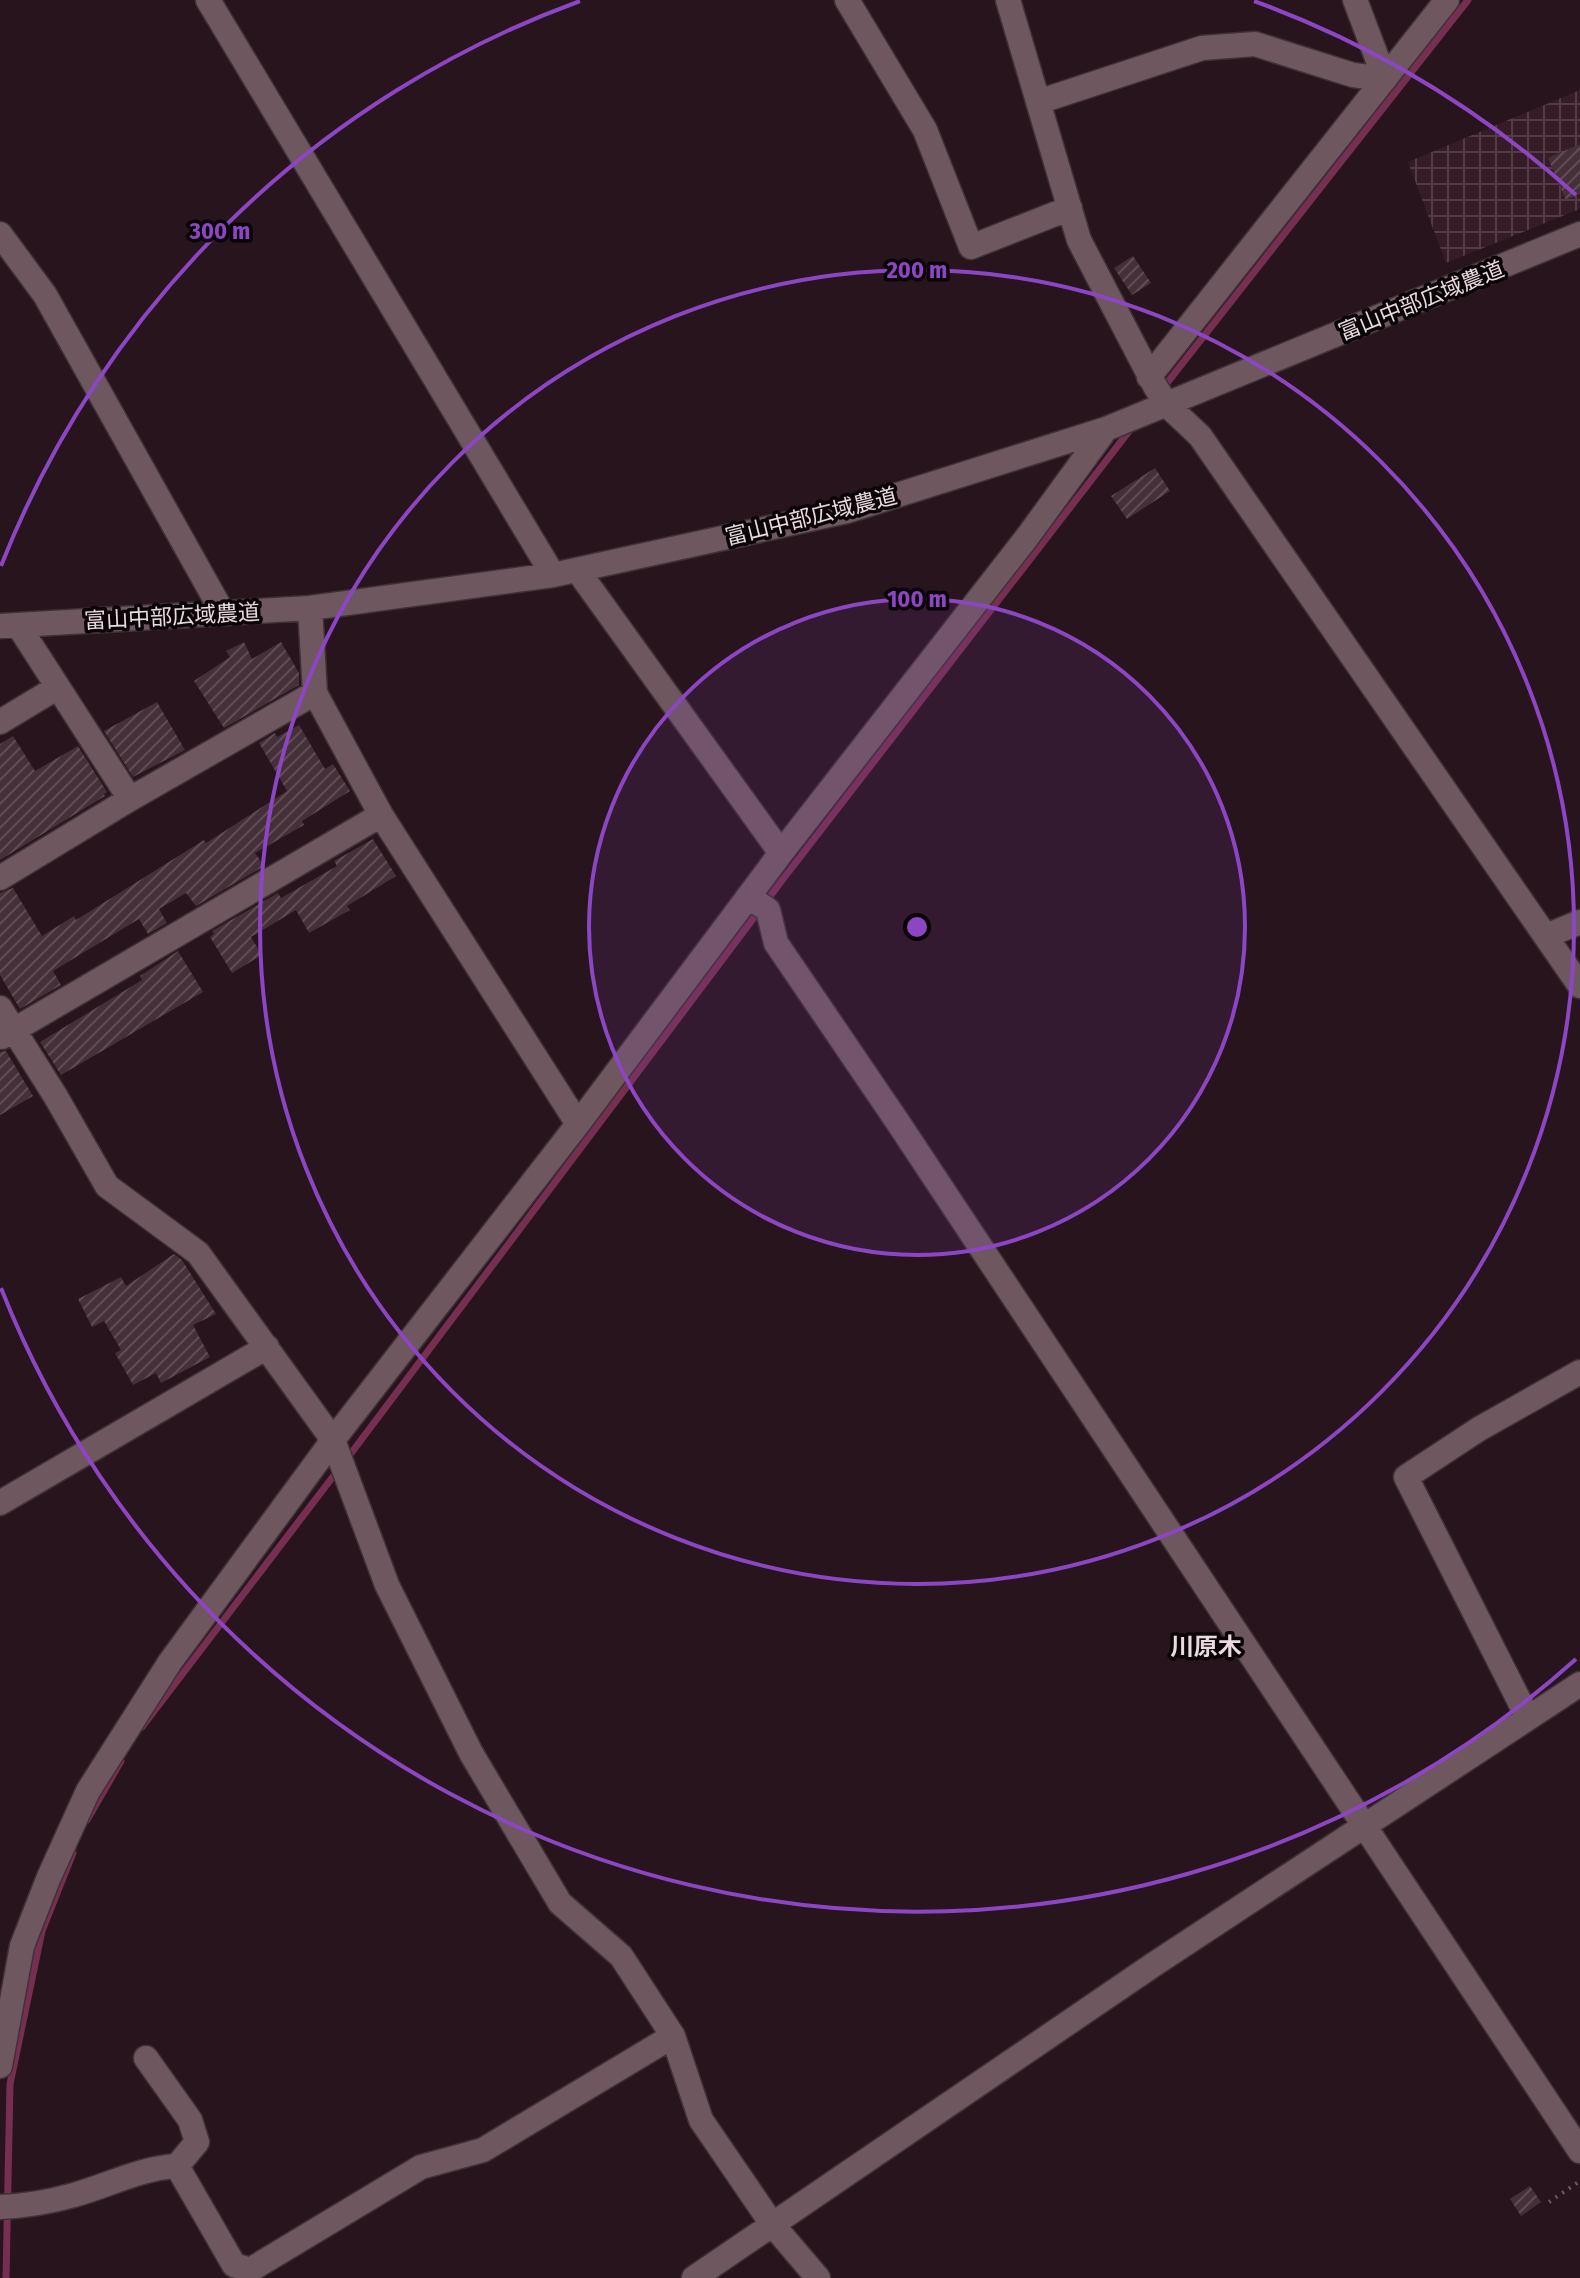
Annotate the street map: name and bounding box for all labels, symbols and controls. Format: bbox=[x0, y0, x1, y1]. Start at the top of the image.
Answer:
text: 300 m bbox=[189, 217, 250, 245]
street label: 富山中部広域農道 bbox=[1335, 255, 1508, 346]
text: 200 m bbox=[886, 256, 947, 284]
street label: 富山中部広域農道 bbox=[722, 482, 900, 551]
text: 100 m bbox=[887, 585, 947, 613]
street label: 富山中部広域農道 bbox=[83, 598, 261, 635]
centre of rings bbox=[903, 913, 931, 941]
district label: 川原木 bbox=[1170, 1633, 1242, 1661]

